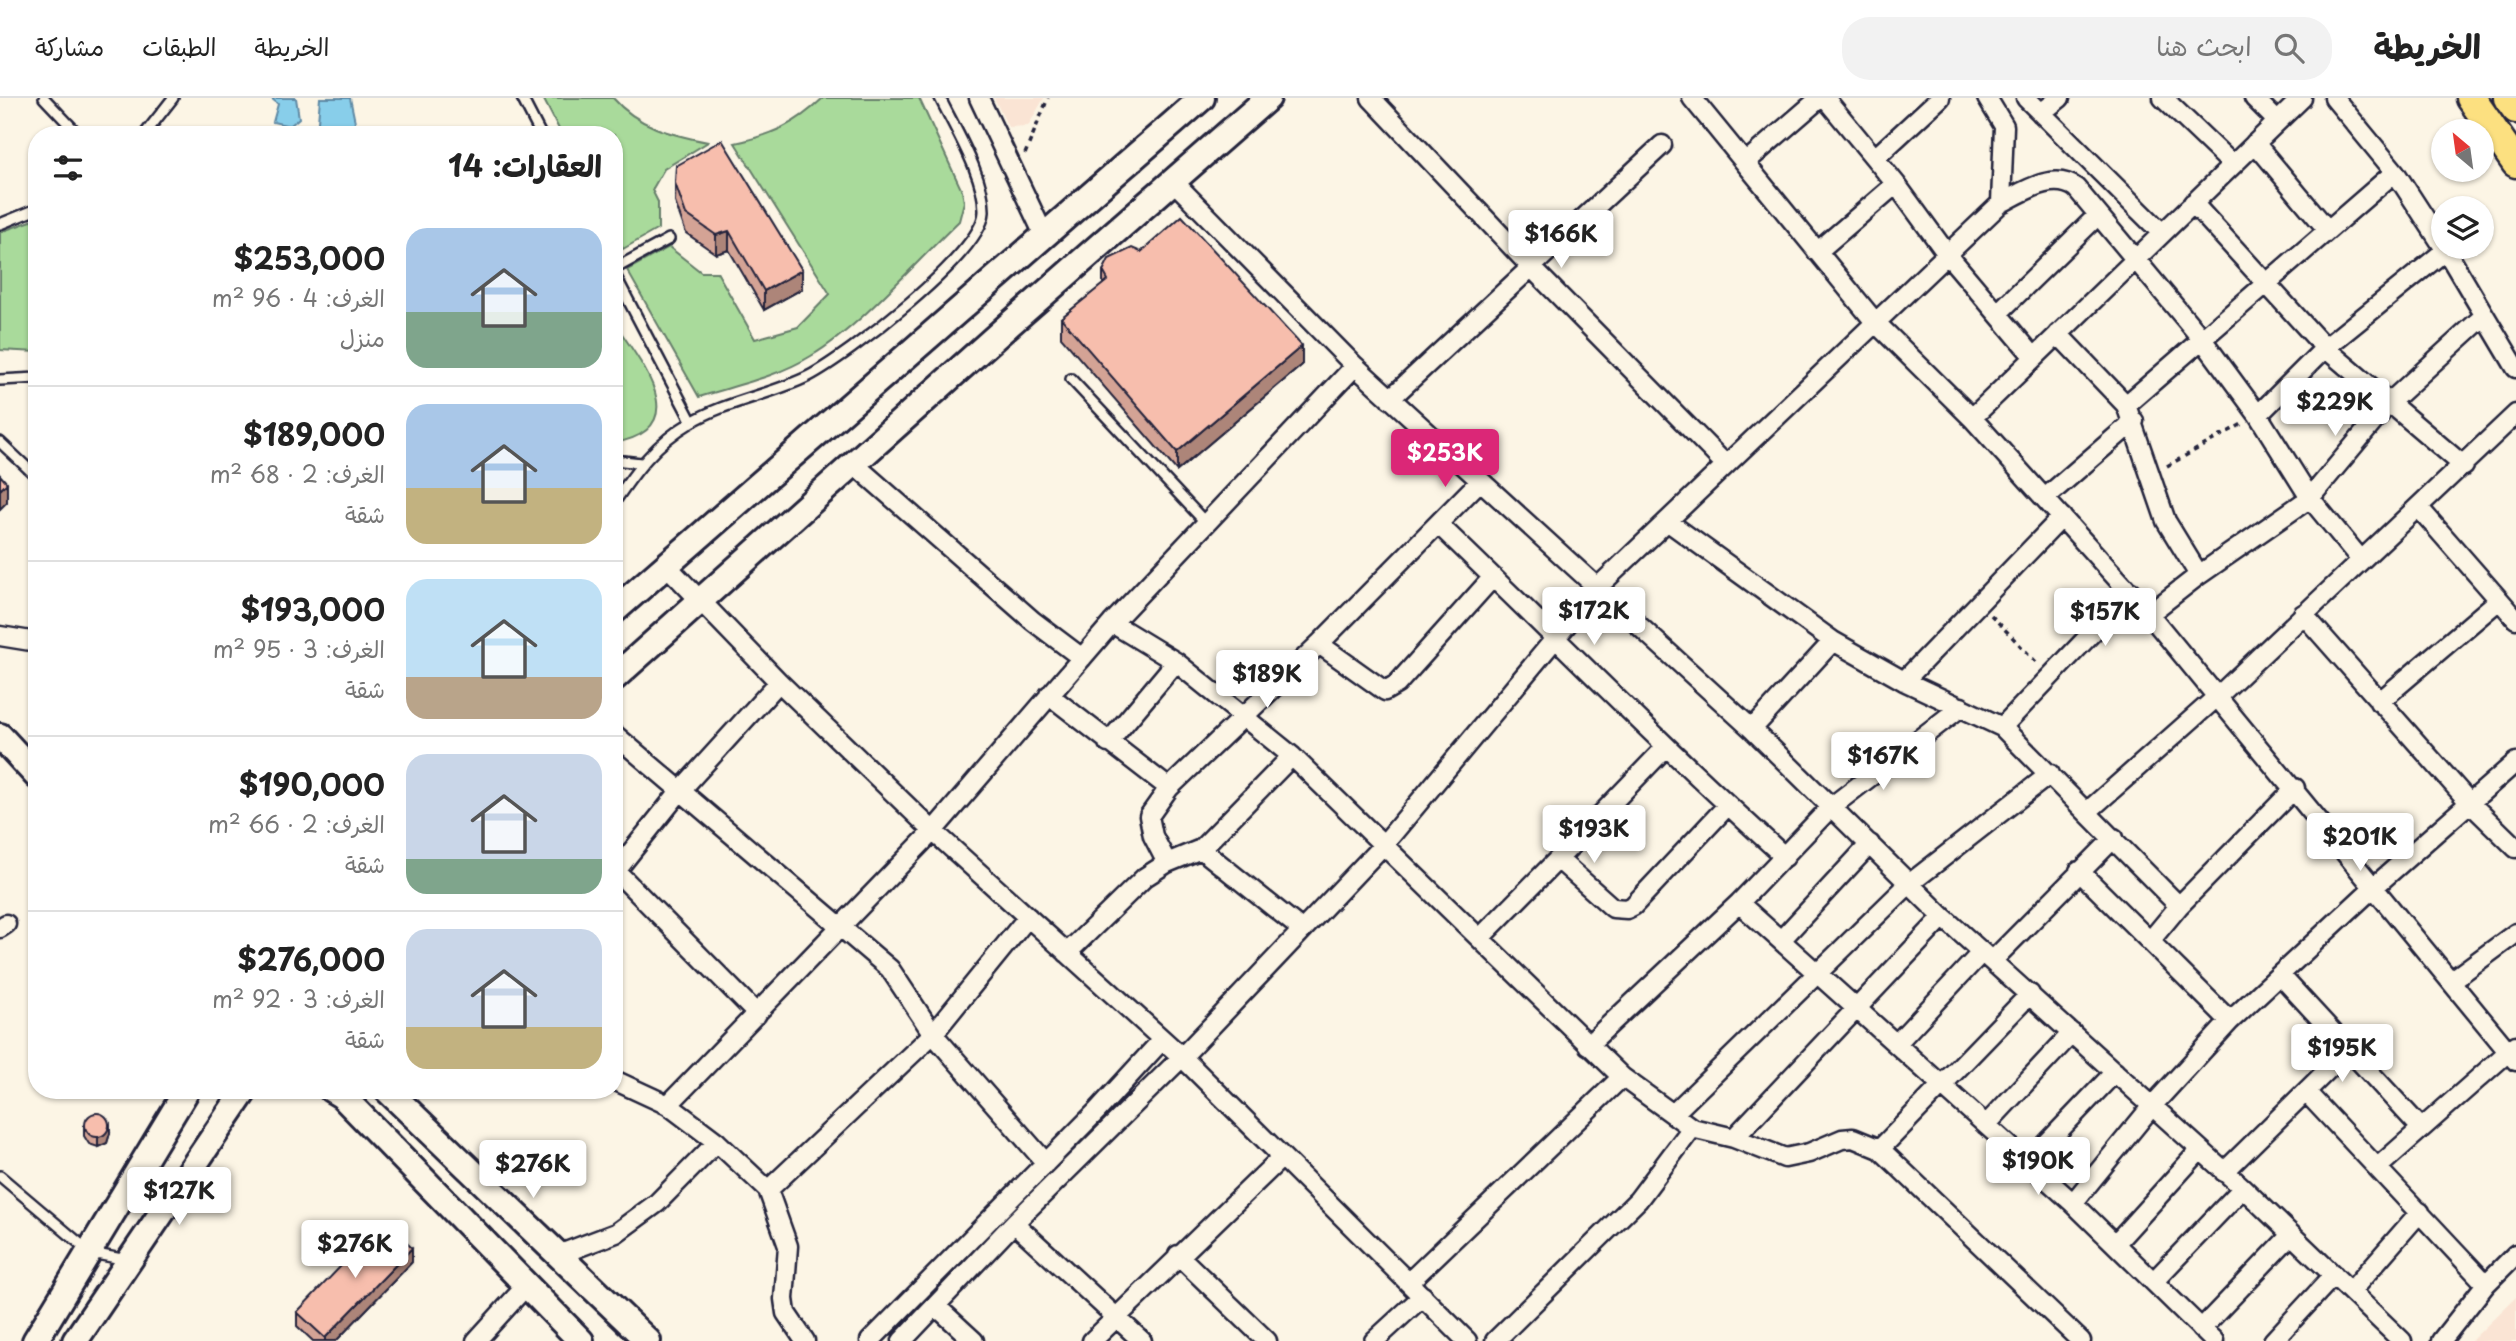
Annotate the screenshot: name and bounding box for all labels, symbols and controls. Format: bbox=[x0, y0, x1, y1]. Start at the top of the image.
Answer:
search box bbox=[1842, 17, 2332, 80]
text: الخريطة bbox=[2374, 20, 2481, 70]
text: ابحث هنا bbox=[2156, 26, 2252, 65]
text: مشاركة bbox=[35, 28, 104, 64]
text: الطبقات bbox=[142, 28, 217, 64]
text: الخريطة bbox=[255, 28, 329, 64]
icon: search bbox=[2270, 29, 2308, 67]
north arrow bbox=[2431, 119, 2494, 182]
map controls bbox=[2431, 119, 2494, 259]
text: العقارات: 14 bbox=[448, 142, 602, 187]
icon: filters bbox=[49, 149, 87, 187]
button: layers bbox=[2431, 196, 2494, 259]
pin: $166K bbox=[1512, 211, 1610, 270]
text: $166K bbox=[1524, 215, 1598, 250]
text: $253,000 bbox=[234, 235, 385, 280]
icon: home bbox=[462, 256, 546, 340]
text: الغرف: 4 · 96 m² bbox=[212, 280, 385, 315]
text: منزل bbox=[340, 320, 385, 355]
pin: $229K bbox=[2286, 378, 2384, 438]
text: $229K bbox=[2297, 383, 2373, 418]
text: $189,000 bbox=[243, 411, 385, 456]
pin: $253K bbox=[1396, 430, 1494, 489]
icon: home bbox=[462, 432, 546, 516]
text: $253K bbox=[1407, 434, 1483, 469]
text: الغرف: 2 · 68 m² bbox=[210, 456, 385, 491]
text: شقة bbox=[345, 496, 385, 531]
text: $193,000 bbox=[241, 586, 385, 631]
pin: $172K bbox=[1545, 588, 1643, 647]
pin: $157K bbox=[2056, 588, 2154, 648]
text: $172K bbox=[1558, 592, 1630, 627]
text: $157K bbox=[2070, 593, 2140, 628]
icon: home bbox=[462, 607, 546, 691]
text: الغرف: 3 · 95 m² bbox=[213, 631, 385, 666]
pin: $189K bbox=[1218, 650, 1316, 710]
text: $189K bbox=[1232, 655, 1302, 690]
text: شقة bbox=[345, 671, 385, 706]
pin: $167K bbox=[1834, 732, 1932, 792]
text: $167K bbox=[1847, 737, 1919, 772]
text: $190,000 bbox=[239, 761, 385, 806]
icon: home bbox=[462, 782, 546, 866]
text: الغرف: 2 · 66 m² bbox=[208, 806, 385, 841]
pin: $193K bbox=[1545, 806, 1643, 865]
text: $193K bbox=[1559, 810, 1629, 845]
pin: $201K bbox=[2311, 814, 2409, 873]
text: $201K bbox=[2323, 818, 2397, 853]
text: شقة bbox=[345, 846, 385, 881]
text: $276,000 bbox=[238, 936, 385, 981]
icon: home bbox=[462, 957, 546, 1041]
text: الغرف: 3 · 92 m² bbox=[212, 981, 385, 1016]
text: شقة bbox=[345, 1021, 385, 1056]
pin: $195K bbox=[2293, 1024, 2391, 1084]
text: $195K bbox=[2307, 1029, 2377, 1064]
pin: $190K bbox=[1989, 1138, 2087, 1197]
pin: $276K bbox=[484, 1140, 582, 1200]
text: $190K bbox=[2002, 1142, 2074, 1177]
text: $276K bbox=[495, 1145, 571, 1180]
pin: $127K bbox=[130, 1168, 228, 1227]
text: $127K bbox=[143, 1172, 215, 1207]
pin: $276K bbox=[306, 1220, 404, 1280]
text: $276K bbox=[317, 1225, 393, 1260]

